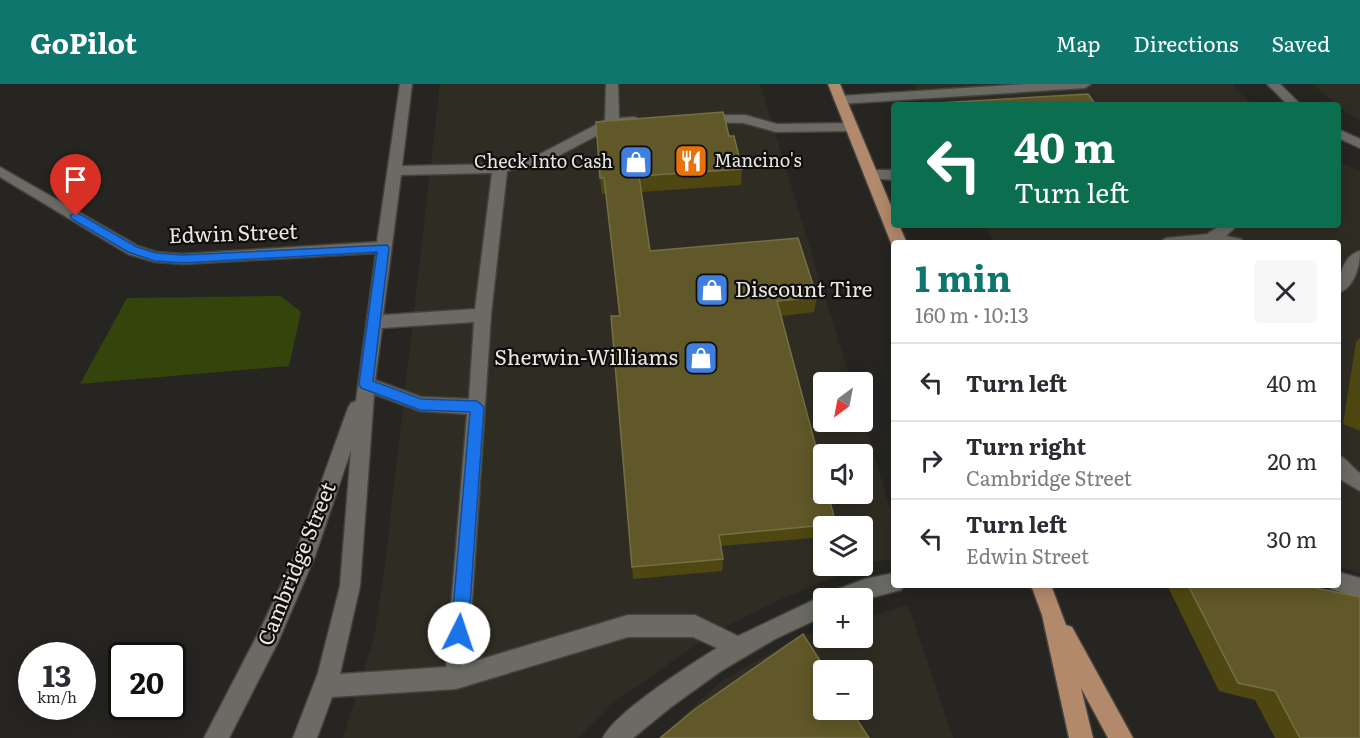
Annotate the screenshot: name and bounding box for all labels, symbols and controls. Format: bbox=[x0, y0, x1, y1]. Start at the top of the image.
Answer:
text: GoPilot bbox=[30, 21, 137, 63]
text: Map bbox=[1056, 27, 1101, 58]
text: Directions bbox=[1134, 27, 1239, 58]
text: Saved bbox=[1272, 27, 1330, 58]
text: 40 m bbox=[1014, 114, 1115, 176]
icon: left bbox=[915, 126, 993, 204]
restaurant icon: Mancino's bbox=[673, 143, 709, 179]
shop icon: Check Into Cash bbox=[618, 144, 654, 180]
place label: Mancino's bbox=[714, 146, 802, 173]
place label: Check Into Cash bbox=[474, 147, 613, 174]
pin bbox=[50, 154, 101, 216]
icon: arrive bbox=[59, 163, 92, 196]
text: Turn left bbox=[1014, 171, 1129, 211]
street label: Edwin Street bbox=[168, 214, 299, 249]
text: 1 min bbox=[915, 250, 1011, 303]
button: close bbox=[1254, 260, 1317, 323]
shop icon: Discount Tire bbox=[694, 272, 730, 308]
place label: Discount Tire bbox=[735, 272, 872, 303]
text: 160 m · 10:13 bbox=[915, 299, 1029, 329]
place label: Sherwin-Williams bbox=[494, 340, 678, 371]
shop icon: Sherwin-Williams bbox=[683, 340, 719, 376]
icon: left bbox=[915, 366, 948, 399]
text: Turn left bbox=[966, 366, 1067, 399]
text: 40 m bbox=[1266, 366, 1317, 399]
north arrow bbox=[813, 372, 873, 432]
map controls bbox=[813, 372, 873, 720]
text: Turn right bbox=[966, 429, 1086, 462]
button: sound bbox=[813, 444, 873, 504]
icon: right bbox=[915, 444, 948, 477]
text: 20 m bbox=[1267, 444, 1317, 477]
text: Cambridge Street bbox=[966, 462, 1132, 492]
street label: Cambridge Street bbox=[248, 476, 342, 650]
text: Turn left bbox=[966, 507, 1067, 540]
button: layers bbox=[813, 516, 873, 576]
icon: left bbox=[915, 522, 948, 555]
text: 30 m bbox=[1267, 522, 1317, 555]
text: Edwin Street bbox=[966, 540, 1089, 570]
button: + bbox=[813, 588, 873, 648]
position arrow bbox=[427, 601, 491, 665]
speed limit sign: 20 bbox=[108, 642, 186, 720]
text: 13 bbox=[42, 652, 72, 696]
button: − bbox=[813, 660, 873, 720]
text: km/h bbox=[37, 685, 77, 708]

